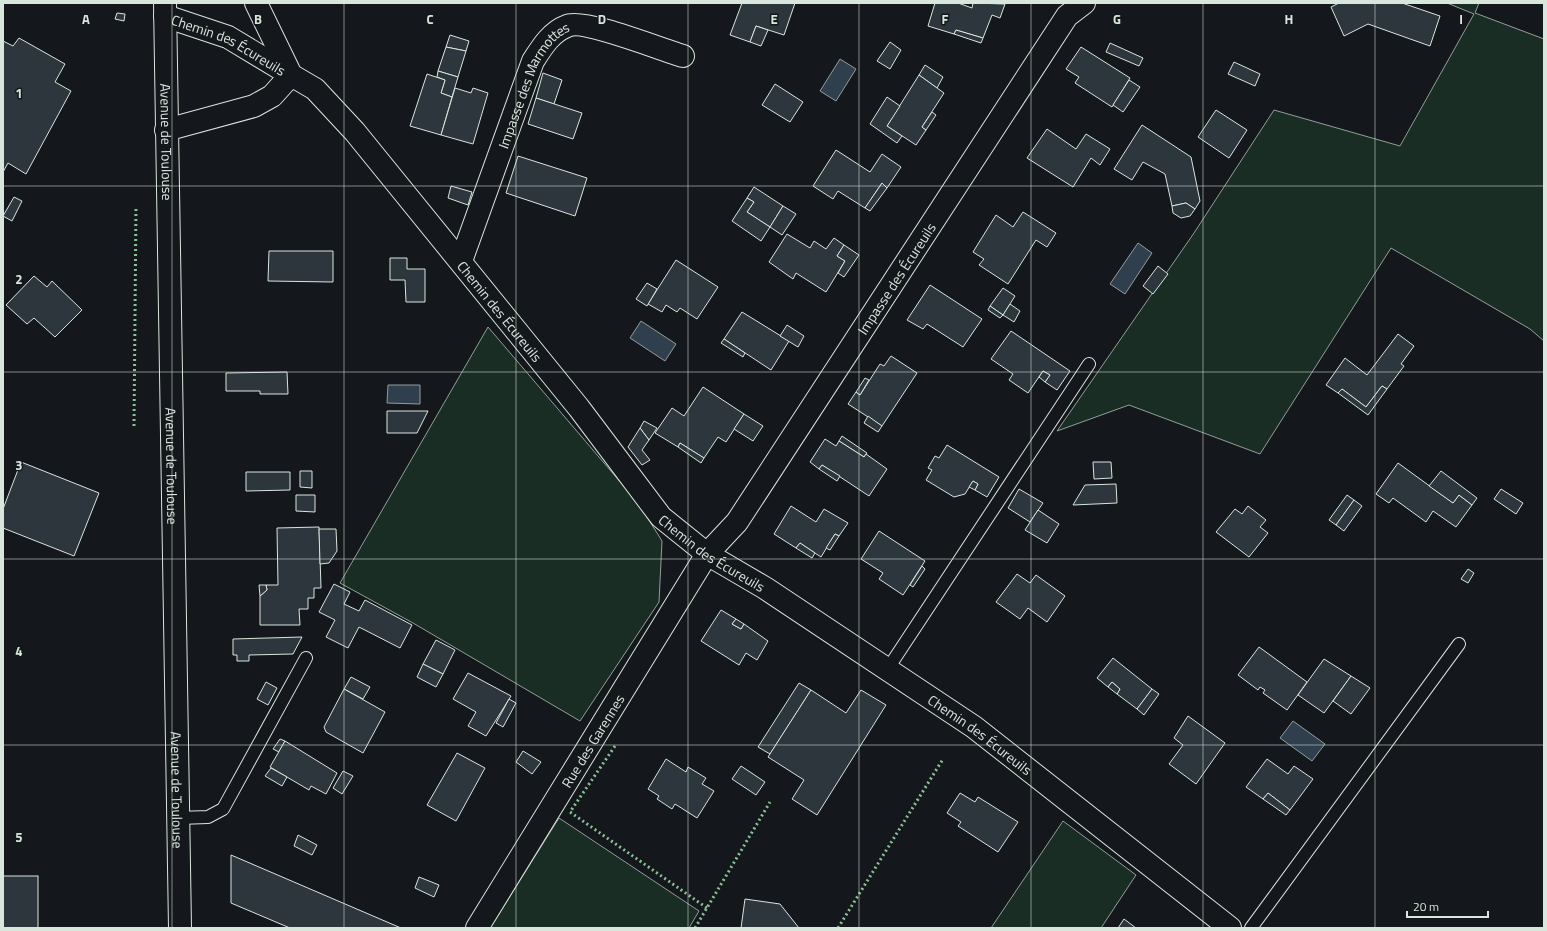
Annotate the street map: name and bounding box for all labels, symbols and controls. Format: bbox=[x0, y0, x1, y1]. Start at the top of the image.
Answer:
street label: Chemin des Écureuils bbox=[169, 8, 290, 80]
text: A bbox=[82, 9, 90, 29]
text: B bbox=[254, 9, 262, 29]
text: C bbox=[426, 9, 434, 29]
text: D bbox=[598, 9, 606, 29]
text: E bbox=[770, 9, 778, 29]
text: F bbox=[942, 9, 949, 29]
text: G bbox=[1113, 9, 1121, 29]
text: H bbox=[1285, 9, 1293, 29]
text: I bbox=[1459, 9, 1463, 29]
street label: Impasse des Marmottes bbox=[492, 16, 572, 151]
text: 1 bbox=[15, 83, 23, 103]
street label: Avenue de Toulouse bbox=[156, 83, 179, 201]
street label: Impasse des Écureuils bbox=[852, 218, 940, 338]
street label: Chemin des Écureuils bbox=[453, 256, 548, 366]
text: 2 bbox=[15, 269, 23, 289]
street label: Avenue de Toulouse bbox=[161, 407, 184, 525]
text: 3 bbox=[15, 455, 23, 475]
street label: Chemin des Écureuils bbox=[654, 509, 769, 596]
text: 4 bbox=[15, 641, 23, 661]
street label: Chemin des Écureuils bbox=[924, 689, 1037, 780]
street label: Rue des Garennes bbox=[555, 690, 629, 791]
street label: Avenue de Toulouse bbox=[166, 731, 189, 849]
text: 5 bbox=[15, 827, 23, 847]
scale bar bbox=[1407, 893, 1488, 919]
text: 20 m bbox=[1413, 897, 1439, 916]

